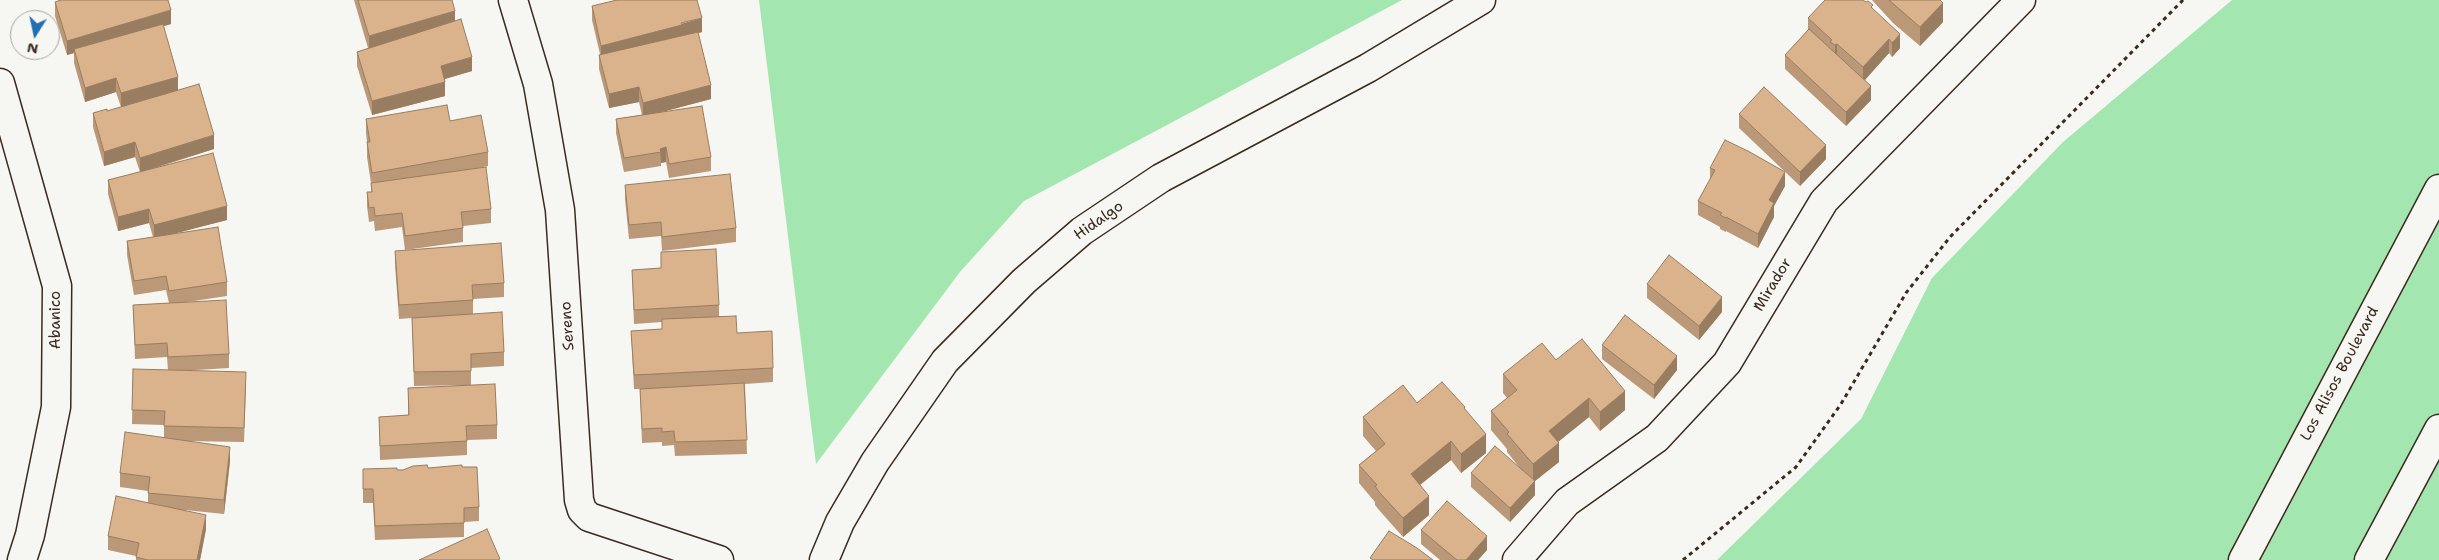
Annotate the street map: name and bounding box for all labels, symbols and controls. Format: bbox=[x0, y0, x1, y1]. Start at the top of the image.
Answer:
north arrow bbox=[10, 10, 60, 60]
text: N bbox=[26, 39, 40, 59]
street label: Hidalgo bbox=[1071, 198, 1127, 244]
street label: Mirador bbox=[1750, 255, 1796, 315]
street label: Abanico bbox=[47, 291, 65, 349]
street label: Sereno bbox=[557, 301, 579, 351]
street label: Los Alisos Boulevard bbox=[2297, 304, 2383, 444]

